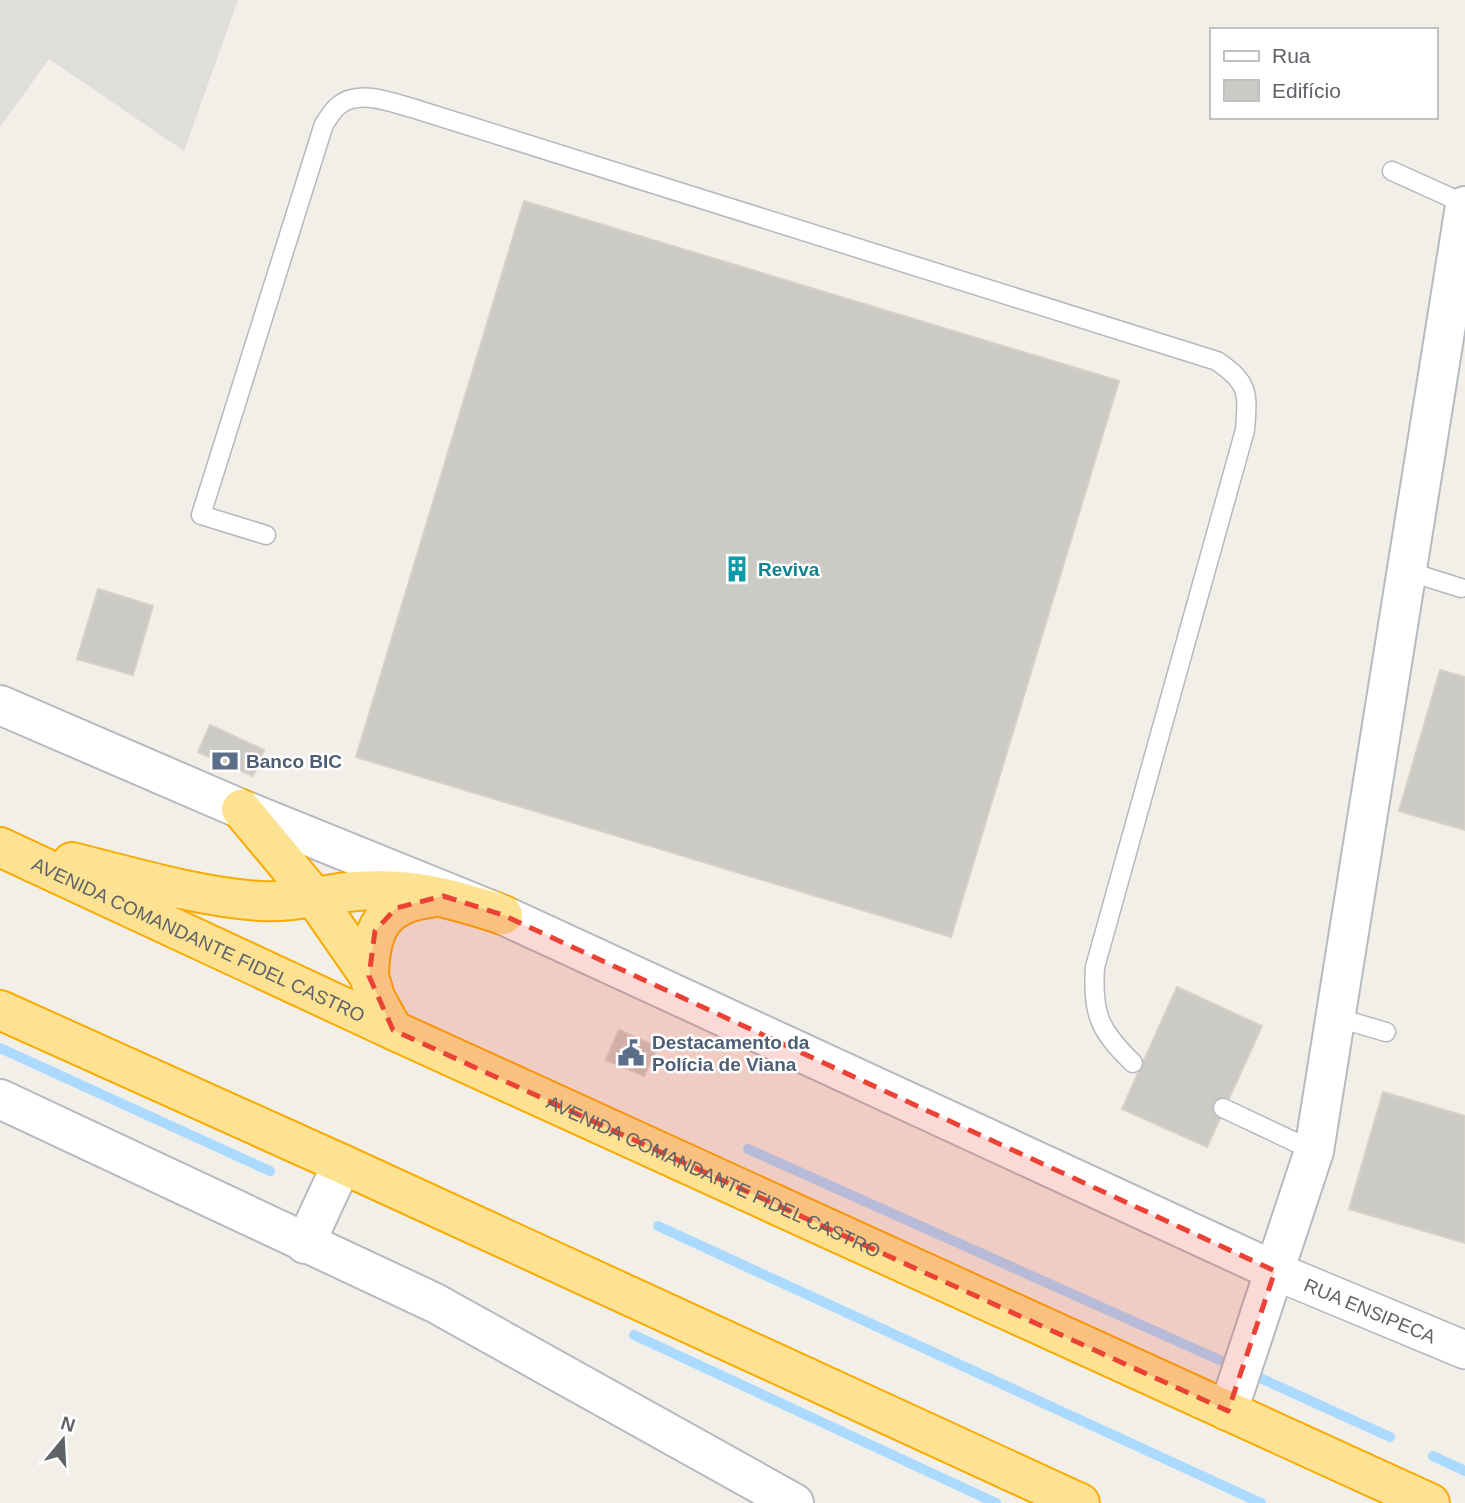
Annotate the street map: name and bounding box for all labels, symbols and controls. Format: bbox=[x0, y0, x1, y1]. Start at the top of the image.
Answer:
legend bbox=[1210, 28, 1437, 119]
text: Rua bbox=[1272, 44, 1311, 67]
text: Edifício bbox=[1272, 79, 1341, 102]
building icon: Reviva bbox=[722, 554, 752, 584]
place label: Reviva bbox=[758, 559, 820, 580]
bank icon: Banco BIC bbox=[210, 746, 240, 776]
place label: Banco BIC bbox=[246, 751, 342, 772]
street label: AVENIDA COMANDANTE FIDEL CASTRO bbox=[29, 853, 368, 1026]
place label: Destacamento da Polícia de Viana bbox=[652, 1032, 810, 1075]
public building icon: Destacamento da Polícia de Viana bbox=[616, 1038, 646, 1068]
street label: AVENIDA COMANDANTE FIDEL CASTRO bbox=[543, 1092, 884, 1262]
street label: RUA ENSIPECA bbox=[1301, 1274, 1439, 1348]
north arrow bbox=[28, 1405, 98, 1475]
text: N bbox=[58, 1412, 78, 1436]

